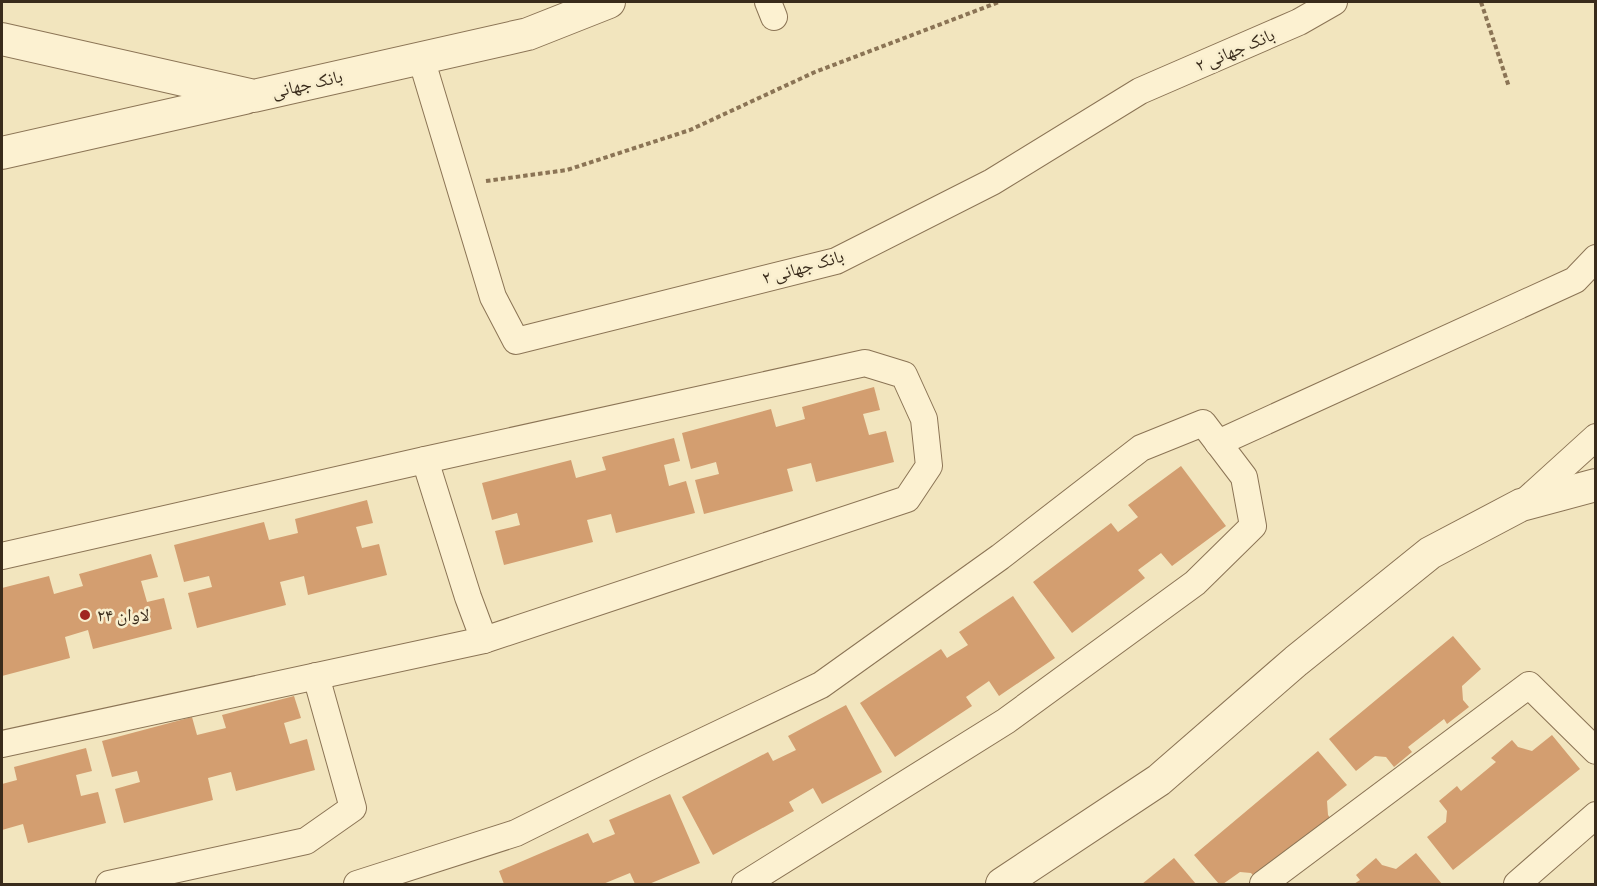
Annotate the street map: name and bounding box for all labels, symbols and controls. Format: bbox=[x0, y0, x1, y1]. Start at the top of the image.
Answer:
street label: بانک جهانی ۲ bbox=[1191, 20, 1278, 77]
street label: بانک جهانی bbox=[268, 61, 345, 104]
street label: بانک جهانی ۲ bbox=[759, 241, 847, 290]
place label: لاوان ۲۴ bbox=[97, 600, 149, 627]
marker: لاوان ۲۴ bbox=[78, 608, 92, 622]

